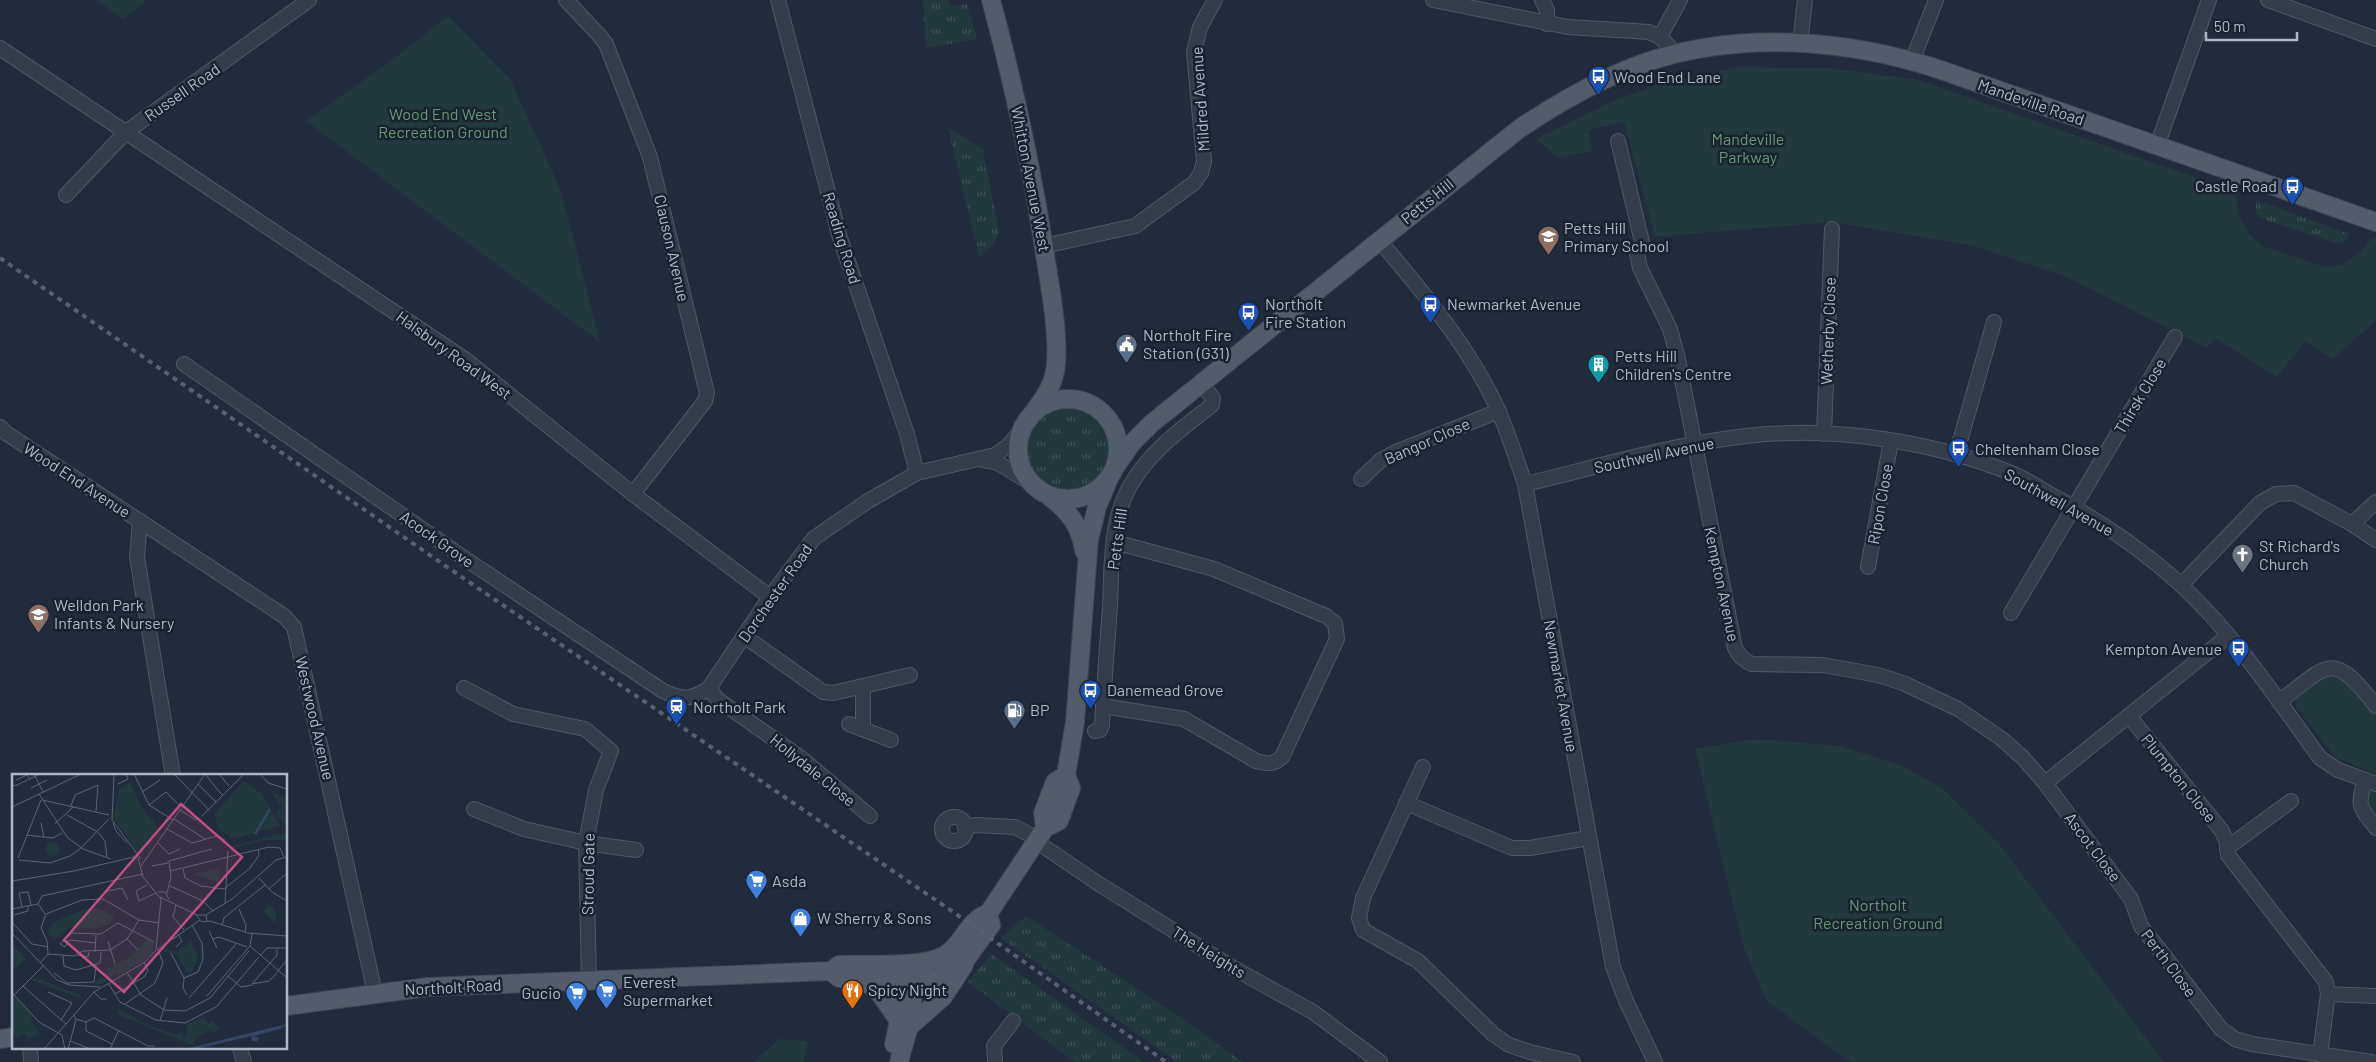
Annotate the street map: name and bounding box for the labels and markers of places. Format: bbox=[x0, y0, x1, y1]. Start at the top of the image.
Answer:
bus stop icon: Wood End Lane bbox=[1586, 65, 1610, 96]
place label: Wood End Lane bbox=[1614, 67, 1721, 86]
bus stop icon: Castle Road bbox=[2281, 174, 2305, 205]
place label: Castle Road bbox=[2195, 176, 2277, 195]
place label: Petts Hill Primary School bbox=[1564, 218, 1669, 255]
school or university icon: Petts Hill Primary School bbox=[1536, 225, 1560, 256]
bus stop icon: Newmarket Avenue bbox=[1419, 292, 1443, 323]
place label: Northolt Fire Station bbox=[1265, 294, 1346, 331]
place label: Newmarket Avenue bbox=[1447, 294, 1581, 313]
bus stop icon: Northolt Fire Station bbox=[1237, 301, 1261, 332]
place label: Northolt Fire Station (G31) bbox=[1143, 325, 1232, 362]
public building icon: Northolt Fire Station (G31) bbox=[1115, 332, 1139, 363]
place label: Petts Hill Children's Centre bbox=[1615, 346, 1732, 383]
building icon: Petts Hill Children's Centre bbox=[1587, 353, 1611, 384]
bus stop icon: Cheltenham Close bbox=[1947, 437, 1971, 468]
place label: Cheltenham Close bbox=[1975, 439, 2100, 458]
place label: St Richard's Church bbox=[2259, 536, 2340, 573]
church icon: St Richard's Church bbox=[2231, 543, 2255, 574]
place label: Welldon Park Infants & Nursery bbox=[54, 595, 175, 632]
school or university icon: Welldon Park Infants & Nursery bbox=[26, 602, 50, 633]
bus stop icon: Kempton Avenue bbox=[2226, 637, 2250, 668]
place label: Kempton Avenue bbox=[2105, 639, 2222, 658]
bus stop icon: Danemead Grove bbox=[1079, 678, 1103, 709]
place label: Danemead Grove bbox=[1107, 680, 1224, 699]
station icon: Northolt Park bbox=[665, 695, 689, 726]
place label: Northolt Park bbox=[693, 697, 786, 716]
fuel station icon: BP bbox=[1002, 698, 1026, 729]
place label: BP bbox=[1030, 700, 1050, 719]
supermarket icon: Asda bbox=[744, 869, 768, 900]
place label: Asda bbox=[772, 871, 806, 890]
shop icon: W Sherry & Sons bbox=[789, 906, 813, 937]
place label: W Sherry & Sons bbox=[817, 908, 931, 927]
place label: Everest Supermarket bbox=[623, 972, 713, 1009]
restaurant icon: Spicy Night bbox=[840, 978, 864, 1009]
supermarket icon: Everest Supermarket bbox=[595, 979, 619, 1010]
place label: Spicy Night bbox=[868, 980, 947, 999]
supermarket icon: Gucio bbox=[565, 981, 589, 1012]
place label: Gucio bbox=[521, 983, 561, 1002]

